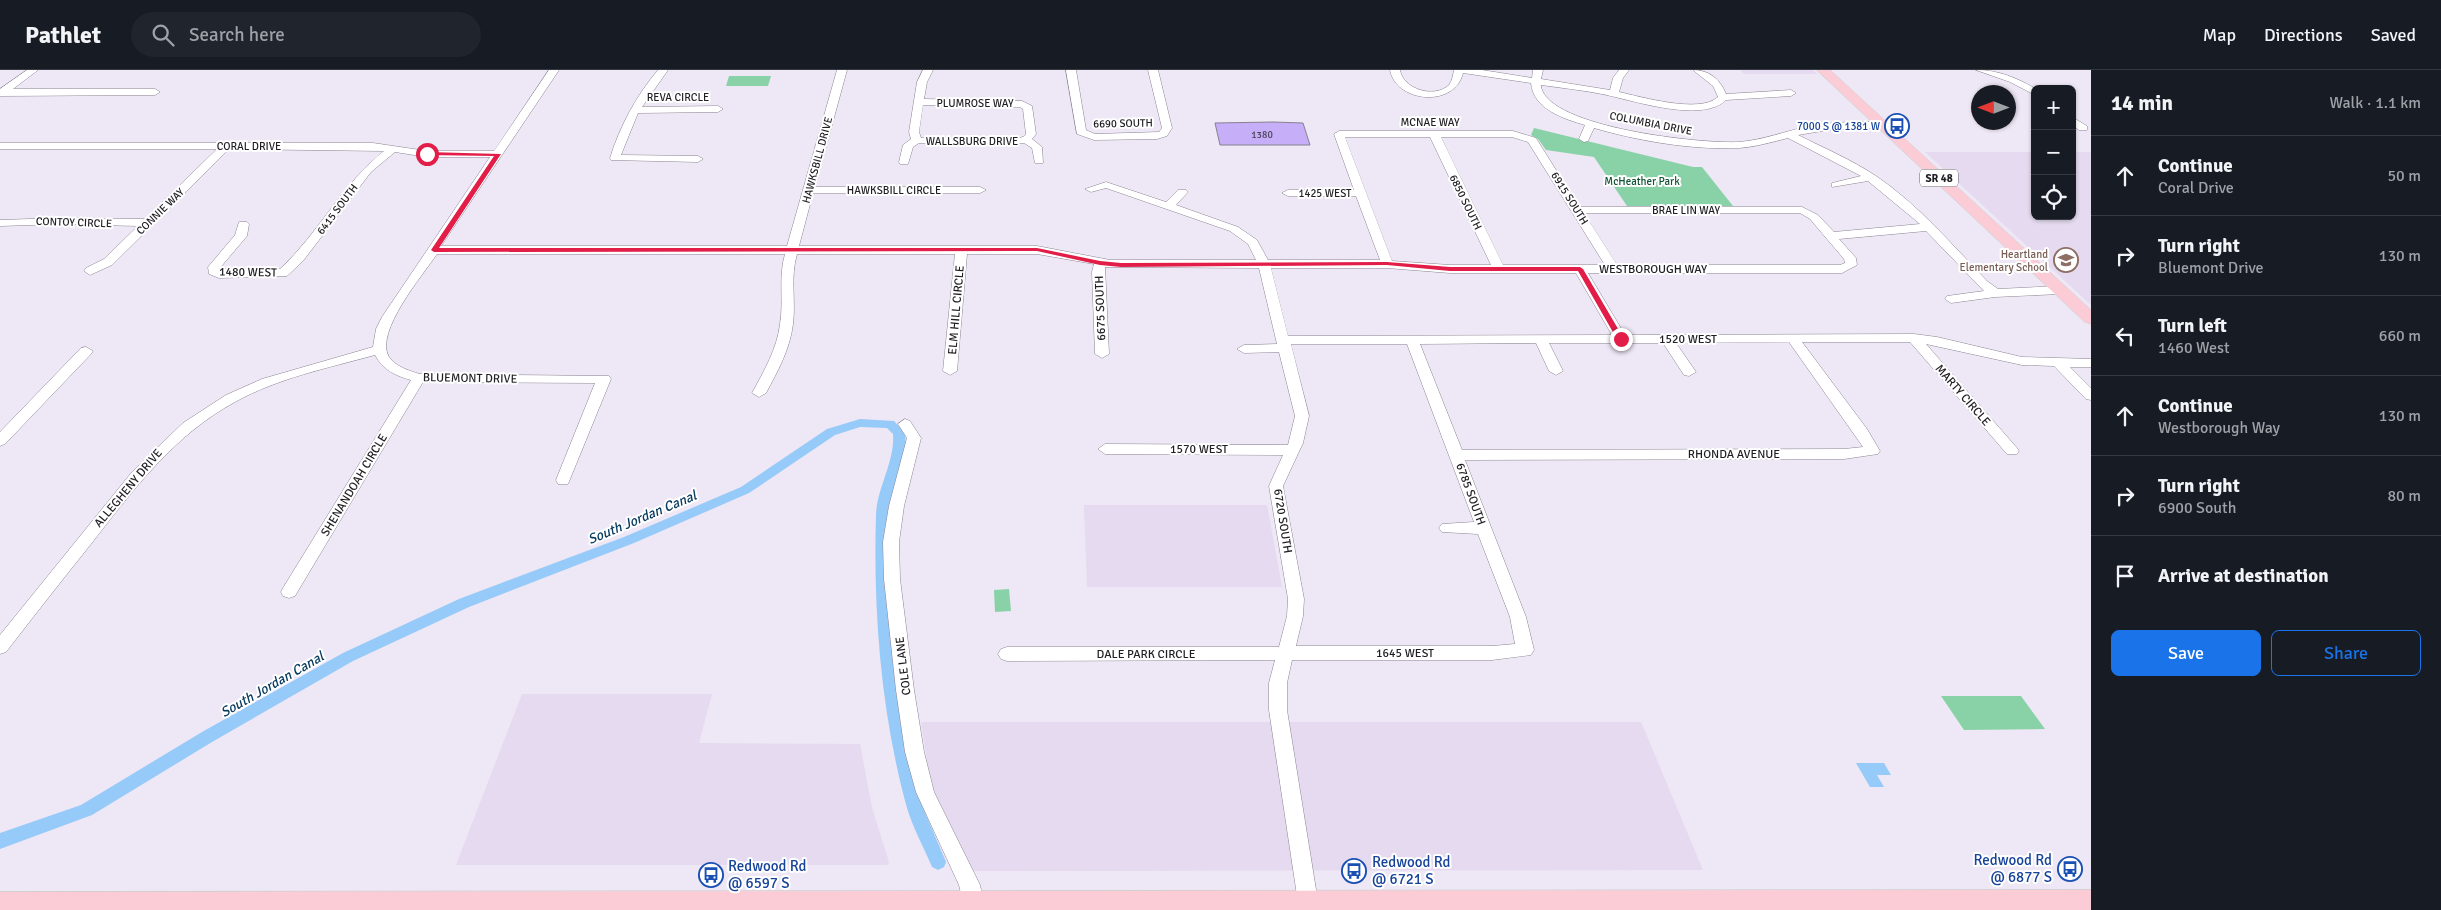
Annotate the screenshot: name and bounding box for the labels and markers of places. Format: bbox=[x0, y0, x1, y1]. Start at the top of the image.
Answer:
bus stop icon: 7000 S @ 1381 W bbox=[1884, 113, 1910, 139]
place label: 7000 S @ 1381 W bbox=[1797, 120, 1881, 133]
school or university icon: Heartland Elementary School bbox=[2053, 247, 2079, 273]
place label: Heartland Elementary School bbox=[1960, 248, 2048, 274]
place label: Redwood Rd @ 6877 S bbox=[1974, 851, 2052, 886]
place label: Redwood Rd @ 6721 S bbox=[1372, 853, 1451, 888]
bus stop icon: Redwood Rd @ 6877 S bbox=[2057, 856, 2083, 882]
place label: Redwood Rd @ 6597 S bbox=[728, 857, 807, 892]
bus stop icon: Redwood Rd @ 6721 S bbox=[1341, 858, 1367, 884]
bus stop icon: Redwood Rd @ 6597 S bbox=[698, 862, 724, 888]

